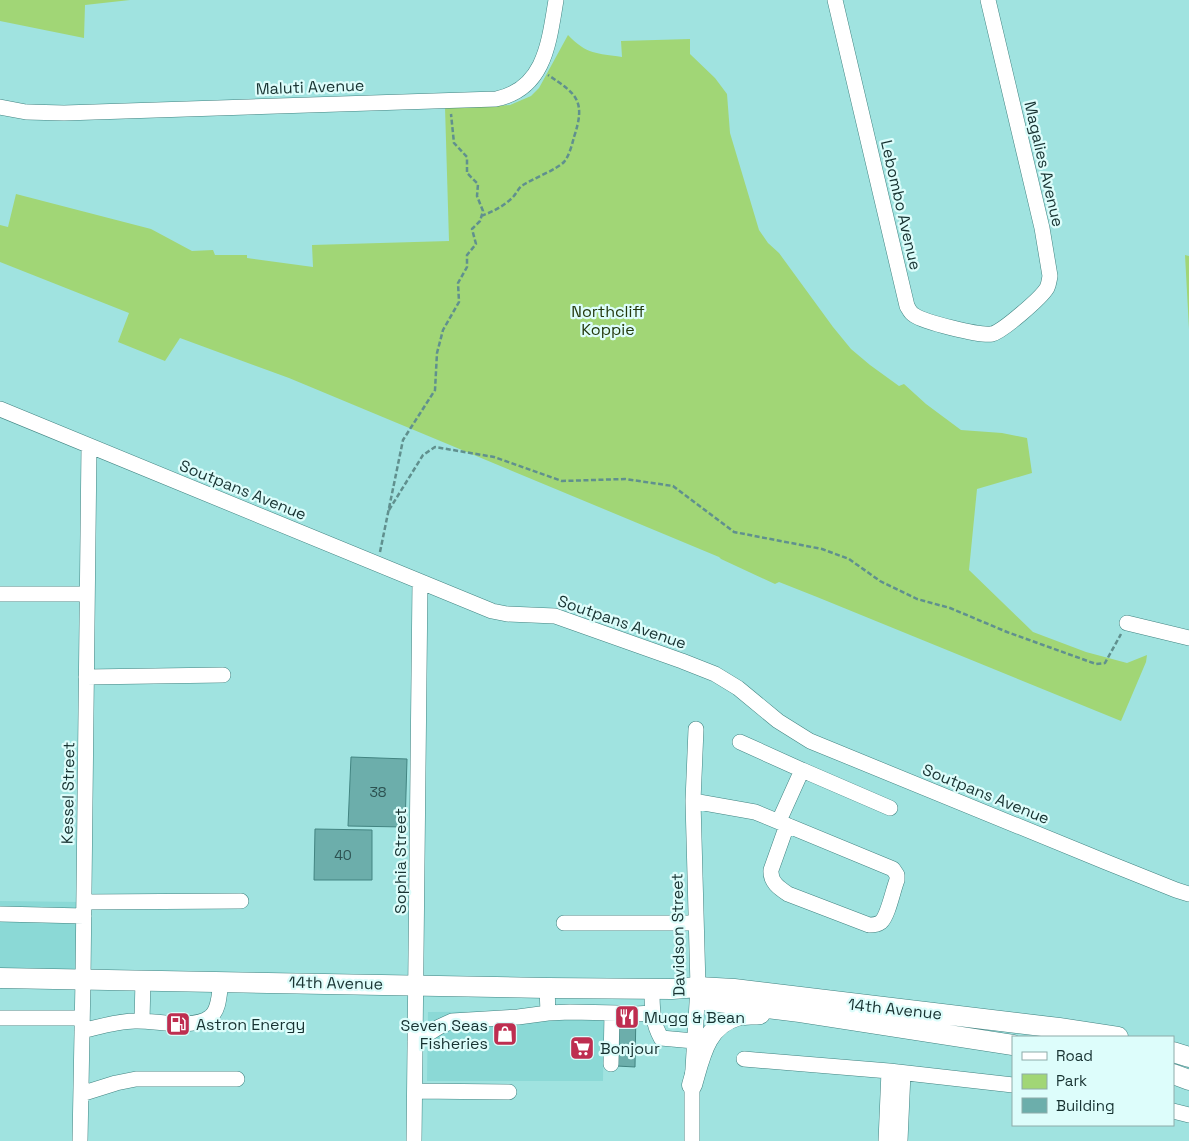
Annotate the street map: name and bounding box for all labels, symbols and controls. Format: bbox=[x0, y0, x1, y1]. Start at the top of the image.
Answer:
street label: Maluti Avenue bbox=[255, 75, 365, 99]
street label: Magalies Avenue bbox=[1019, 99, 1069, 229]
street label: Lebombo Avenue bbox=[876, 138, 926, 272]
park label: Northcliff Koppie bbox=[571, 301, 645, 340]
street label: Soutpans Avenue bbox=[176, 455, 310, 525]
street label: Soutpans Avenue bbox=[555, 590, 689, 654]
street label: Kessel Street bbox=[57, 742, 79, 844]
street label: Soutpans Avenue bbox=[919, 759, 1053, 829]
house number: 38 bbox=[369, 783, 387, 801]
street label: Sophia Street bbox=[390, 808, 411, 914]
house number: 40 bbox=[334, 846, 352, 864]
street label: Davidson Street bbox=[666, 873, 690, 997]
street label: 14th Avenue bbox=[289, 972, 383, 994]
street label: 14th Avenue bbox=[847, 994, 943, 1024]
restaurant icon: Mugg & Bean bbox=[614, 1004, 640, 1030]
place label: Mugg & Bean bbox=[644, 1007, 745, 1028]
fuel station icon: Astron Energy bbox=[165, 1011, 191, 1037]
place label: Astron Energy bbox=[196, 1014, 305, 1035]
place label: Seven Seas Fisheries bbox=[401, 1015, 488, 1054]
shop icon: Seven Seas Fisheries bbox=[492, 1021, 518, 1047]
supermarket icon: Bonjour bbox=[569, 1035, 595, 1061]
legend bbox=[1012, 1036, 1174, 1126]
place label: Bonjour bbox=[600, 1038, 660, 1059]
text: Road bbox=[1056, 1046, 1093, 1065]
text: Park bbox=[1056, 1071, 1087, 1090]
text: Building bbox=[1056, 1096, 1115, 1115]

